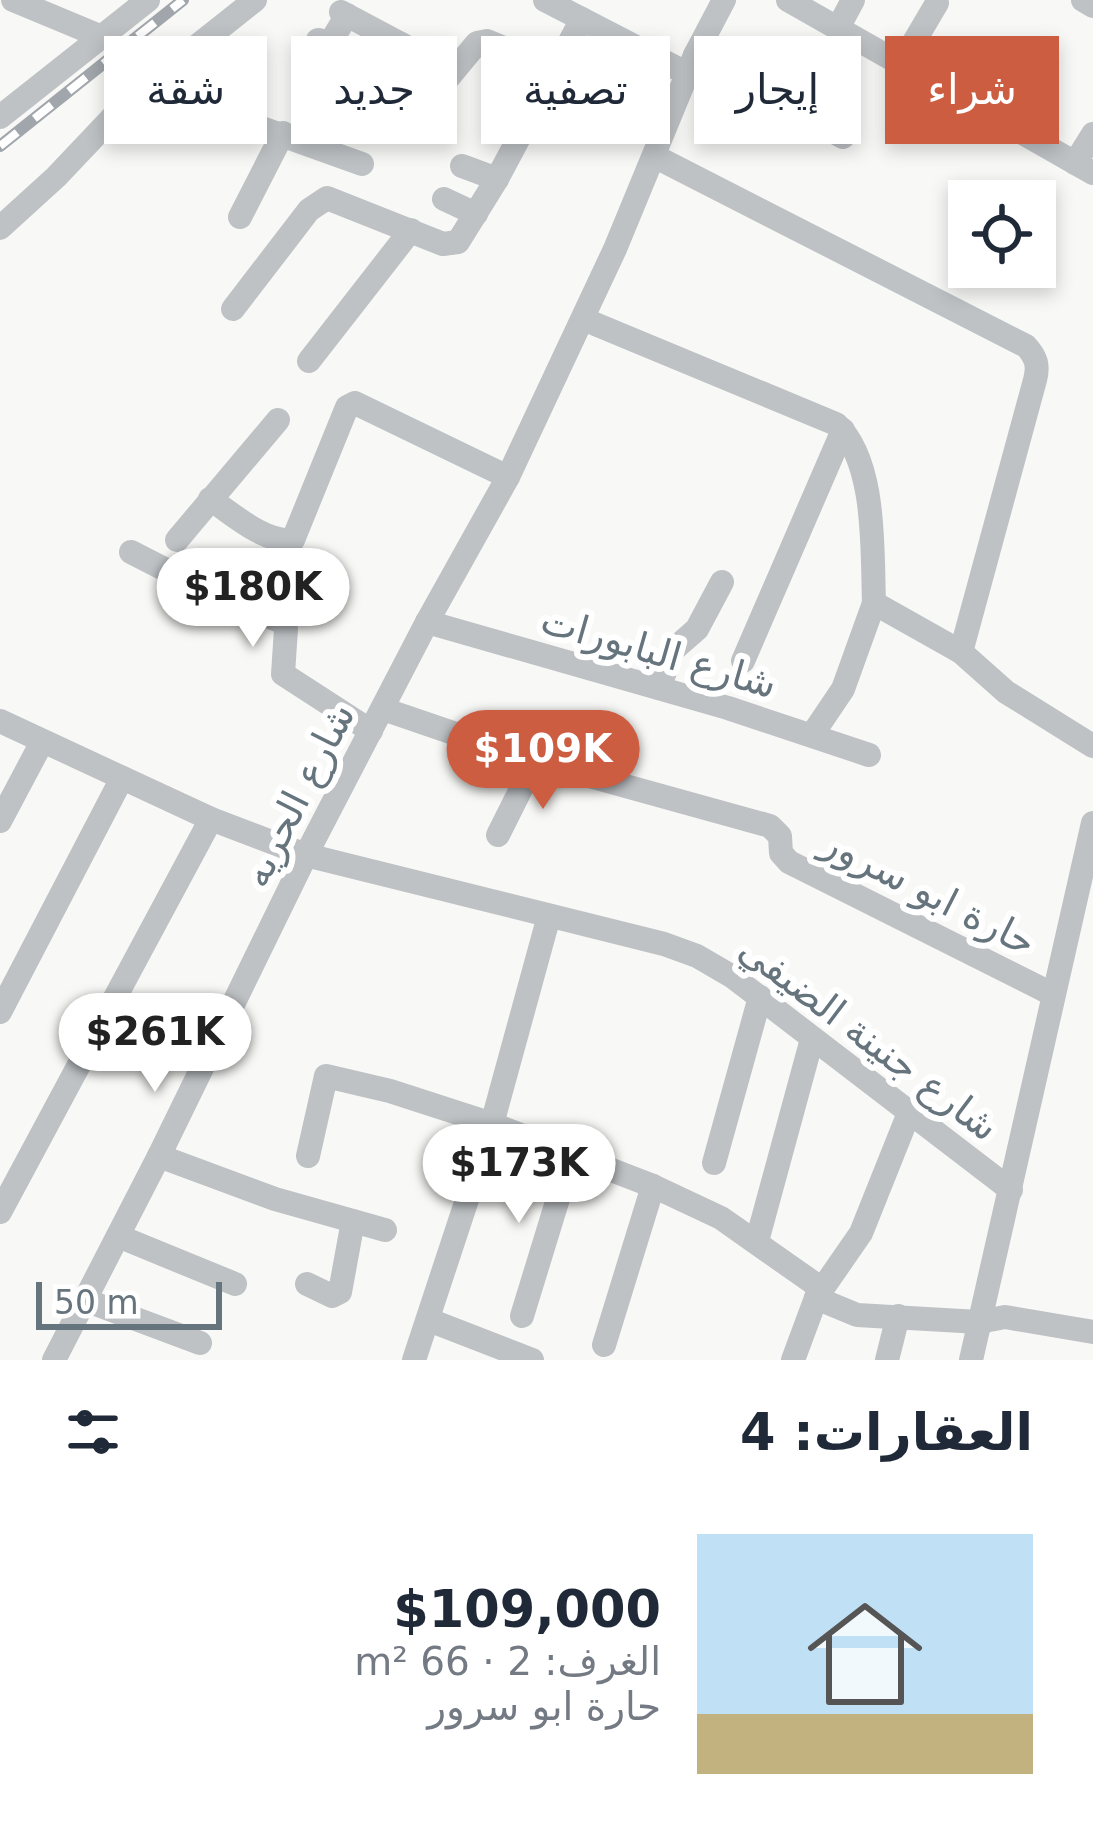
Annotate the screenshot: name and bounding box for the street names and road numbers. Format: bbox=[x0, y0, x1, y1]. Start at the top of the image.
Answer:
street label: شارع البابورات bbox=[536, 597, 782, 708]
street label: شارع الحريه bbox=[232, 696, 364, 895]
street label: حارة ابو سرور bbox=[812, 818, 1043, 966]
street label: شارع جنينة الضيفي bbox=[730, 926, 1007, 1151]

